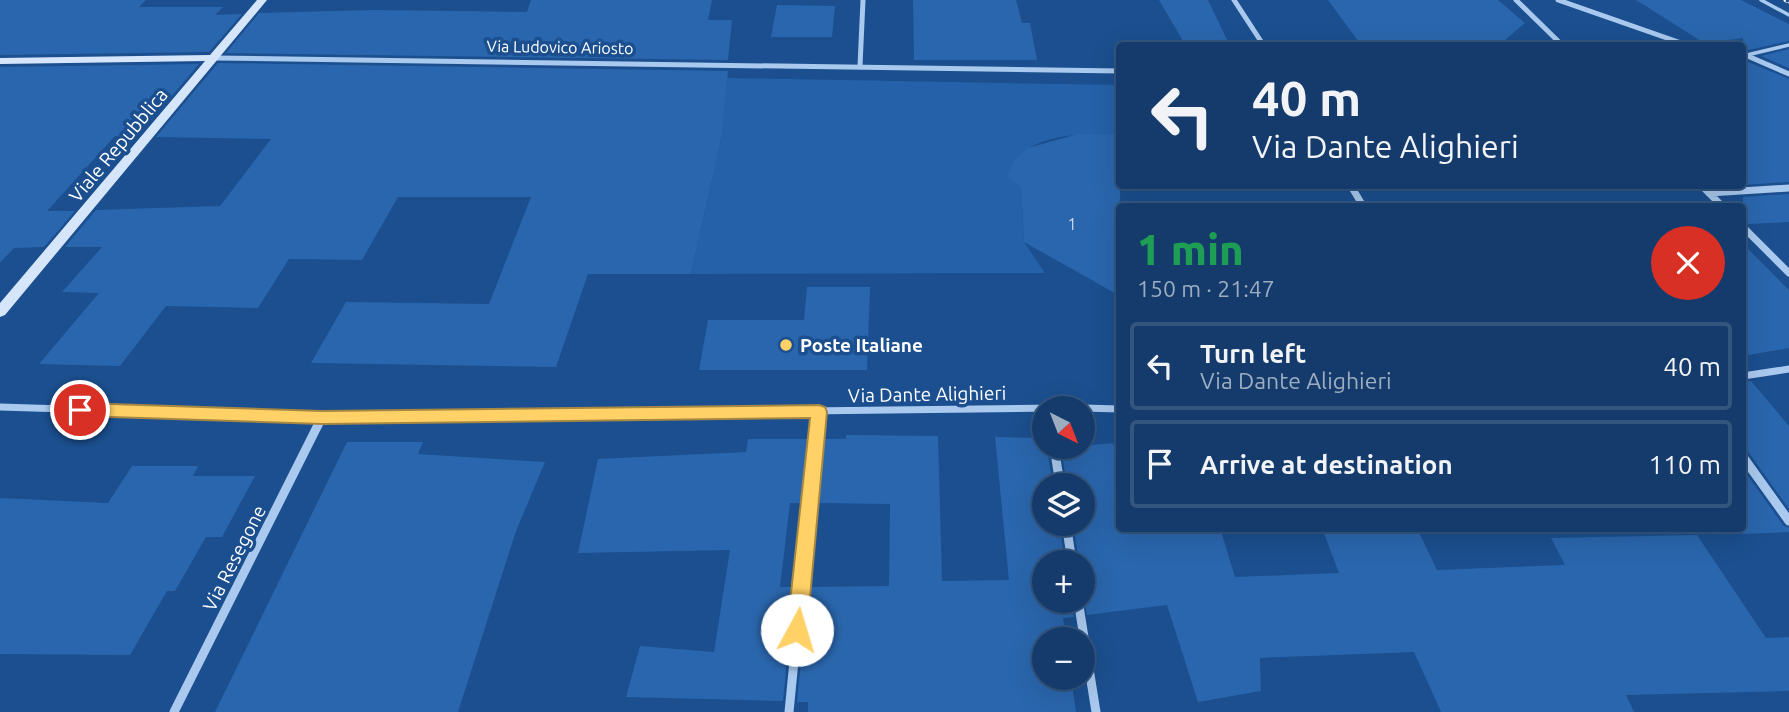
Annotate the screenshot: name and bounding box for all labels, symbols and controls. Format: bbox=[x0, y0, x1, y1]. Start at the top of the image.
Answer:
street label: Via Ludovico Ariosto bbox=[486, 37, 634, 57]
icon: left bbox=[1137, 70, 1228, 161]
text: 40 m bbox=[1252, 70, 1361, 125]
street label: Viale Repubblica bbox=[64, 84, 172, 206]
text: Via Dante Alighieri bbox=[1252, 128, 1519, 164]
house number: 1 bbox=[1067, 215, 1077, 233]
text: 1 min bbox=[1137, 226, 1244, 273]
button: close bbox=[1651, 226, 1725, 300]
text: 150 m · 21:47 bbox=[1137, 276, 1275, 301]
place label: Poste Italiane bbox=[800, 334, 923, 356]
marker: Poste Italiane bbox=[778, 337, 794, 353]
text: Turn left bbox=[1200, 339, 1306, 368]
icon: left bbox=[1141, 347, 1179, 385]
text: 40 m bbox=[1663, 352, 1721, 381]
text: Via Dante Alighieri bbox=[1200, 368, 1392, 393]
pin bbox=[50, 380, 110, 440]
street label: Via Dante Alighieri bbox=[848, 382, 1006, 406]
icon: arrive bbox=[61, 391, 99, 429]
north arrow bbox=[1032, 396, 1096, 458]
map controls bbox=[1032, 396, 1095, 690]
icon: arrive bbox=[1141, 445, 1179, 483]
text: Arrive at destination bbox=[1200, 450, 1453, 479]
text: 110 m bbox=[1649, 450, 1721, 479]
button: layers bbox=[1032, 473, 1095, 536]
street label: Via Resegone bbox=[198, 501, 270, 615]
button: + bbox=[1032, 550, 1095, 613]
position arrow bbox=[760, 593, 834, 667]
button: − bbox=[1032, 627, 1095, 690]

